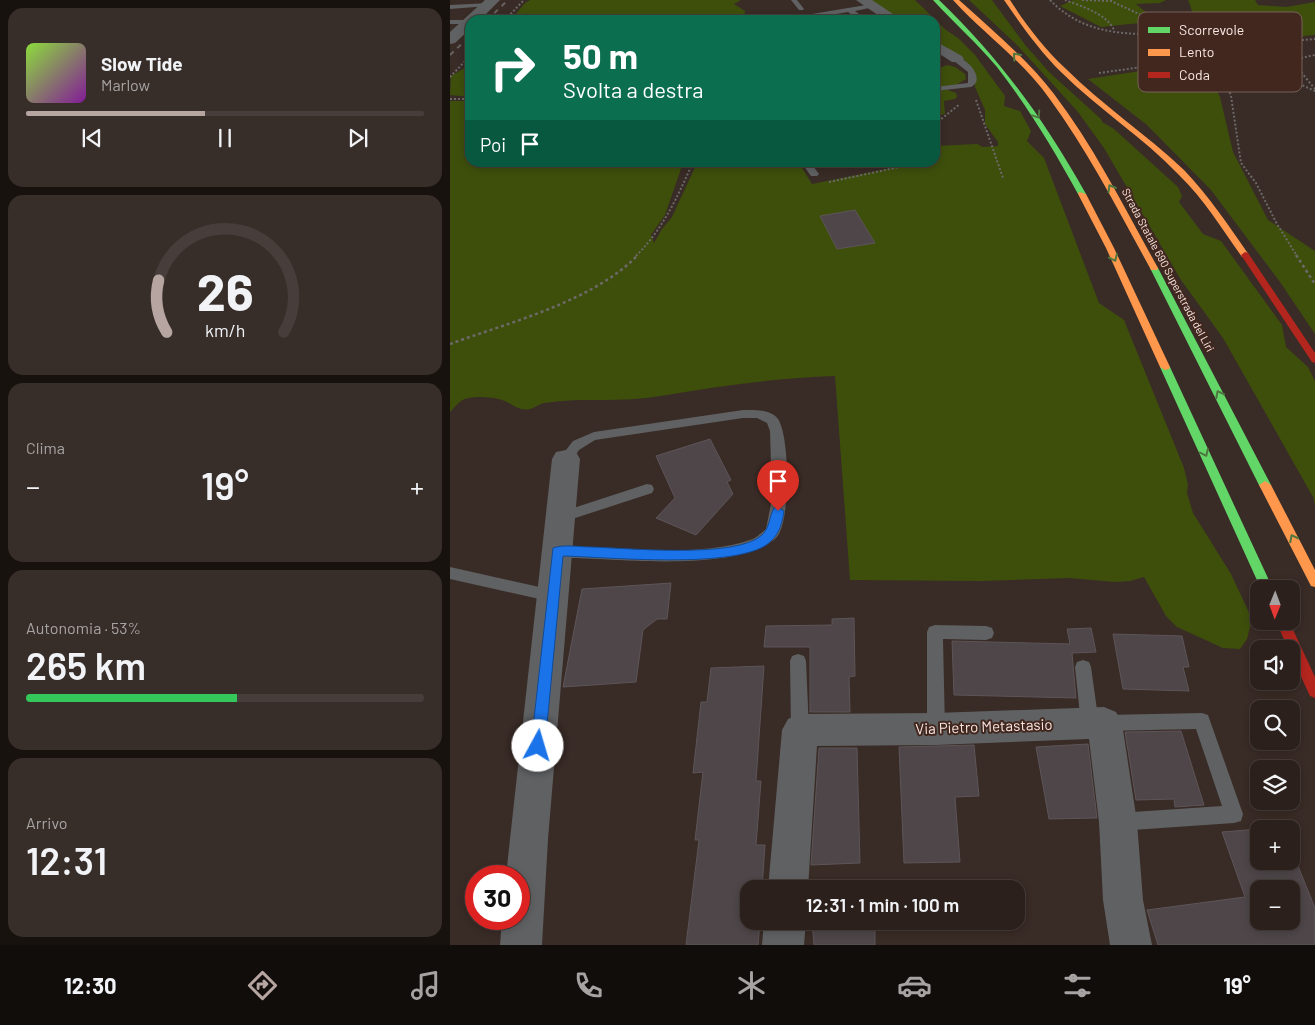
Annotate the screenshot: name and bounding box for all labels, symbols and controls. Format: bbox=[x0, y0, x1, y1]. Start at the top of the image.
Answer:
legend bbox=[1138, 12, 1302, 92]
text: Scorrevole bbox=[1179, 21, 1244, 38]
text: 50 m bbox=[563, 34, 638, 76]
icon: right bbox=[480, 35, 545, 100]
text: Lento bbox=[1179, 43, 1214, 60]
text: Slow Tide bbox=[101, 52, 183, 75]
one-way arrow bbox=[1013, 53, 1022, 62]
text: Coda bbox=[1179, 66, 1210, 83]
text: Marlow bbox=[101, 75, 150, 94]
text: Svolta a destra bbox=[563, 76, 704, 102]
one-way arrow bbox=[1031, 109, 1040, 119]
icon: previous bbox=[78, 124, 106, 152]
icon: pause bbox=[211, 124, 239, 152]
icon: next bbox=[344, 124, 372, 152]
icon: arrive bbox=[516, 130, 544, 158]
text: Poi bbox=[480, 133, 506, 156]
one-way arrow bbox=[1107, 184, 1117, 193]
street label: Strada Statale 690 Superstrada del Liri bbox=[1120, 186, 1217, 354]
one-way arrow bbox=[1108, 253, 1119, 262]
text: 26 bbox=[196, 259, 254, 321]
text: km/h bbox=[205, 319, 245, 341]
one-way arrow bbox=[1215, 390, 1225, 399]
text: Clima bbox=[26, 438, 65, 457]
one-way arrow bbox=[1198, 448, 1209, 457]
pin bbox=[757, 460, 799, 511]
text: 19° bbox=[201, 462, 249, 508]
icon: arrive bbox=[764, 467, 792, 495]
text: − bbox=[26, 469, 40, 503]
text: + bbox=[410, 469, 424, 503]
one-way arrow bbox=[1289, 535, 1299, 544]
north arrow bbox=[1250, 580, 1300, 630]
map controls bbox=[1250, 580, 1300, 930]
text: Autonomia · 53% bbox=[26, 618, 141, 637]
button: sound bbox=[1250, 640, 1300, 690]
text: 265 km bbox=[26, 642, 146, 688]
button: search bbox=[1250, 700, 1300, 750]
street label: Via Pietro Metastasio bbox=[915, 715, 1053, 737]
position arrow bbox=[511, 719, 563, 771]
button: layers bbox=[1250, 760, 1300, 810]
text: Arrivo bbox=[26, 813, 68, 832]
button: + bbox=[1250, 820, 1300, 870]
text: 12:31 bbox=[26, 837, 107, 883]
speed limit sign: 30 bbox=[465, 865, 530, 930]
button: − bbox=[1250, 880, 1300, 930]
text: 12:31 · 1 min · 100 m bbox=[806, 893, 959, 916]
icon: directions bbox=[245, 968, 280, 1003]
icon: music bbox=[408, 968, 443, 1003]
icon: phone bbox=[571, 968, 606, 1003]
icon: climate bbox=[734, 968, 769, 1003]
icon: car bbox=[897, 968, 932, 1003]
icon: filters bbox=[1060, 968, 1095, 1003]
text: 12:30 bbox=[64, 972, 117, 998]
text: 19° bbox=[1223, 972, 1251, 998]

